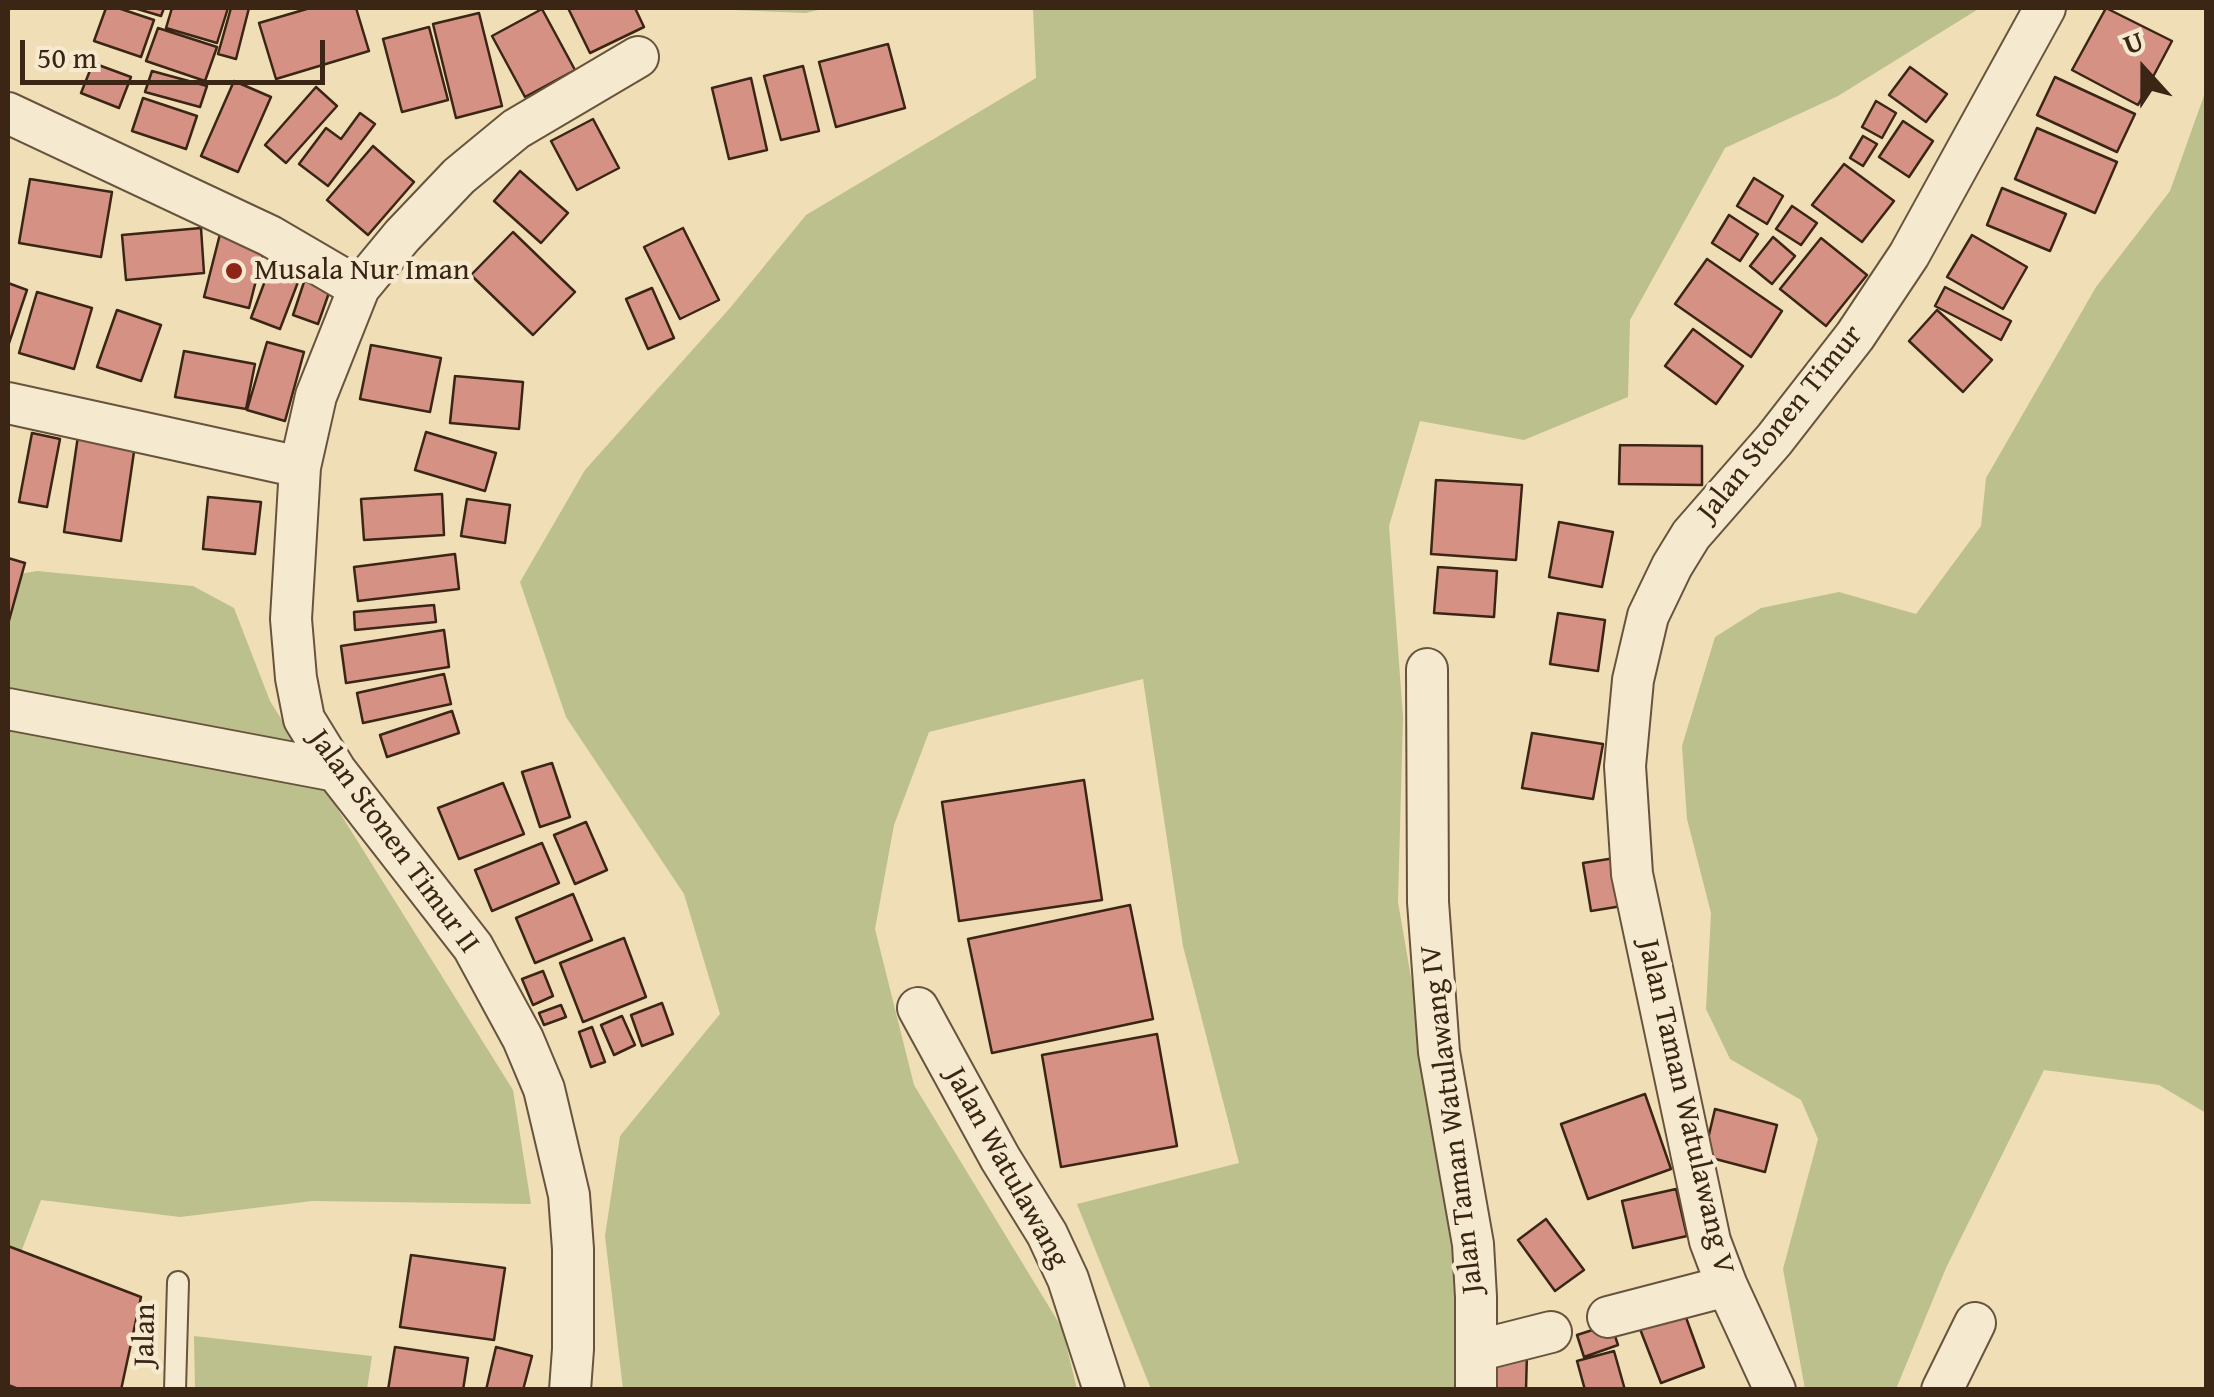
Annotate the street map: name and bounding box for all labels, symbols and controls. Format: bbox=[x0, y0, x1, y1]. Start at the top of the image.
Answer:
text: U bbox=[2117, 19, 2149, 64]
scale bar bbox=[25, 20, 330, 82]
north arrow bbox=[2094, 20, 2194, 120]
text: 50 m bbox=[37, 35, 97, 79]
place label: Musala Nur Iman bbox=[254, 253, 470, 289]
marker: Musala Nur Iman bbox=[223, 260, 245, 282]
street label: Jalan Stonen Timur bbox=[1691, 318, 1871, 530]
street label: Jalan Stonen Timur II bbox=[300, 723, 486, 961]
street label: Jalan Taman Watulawang V bbox=[1629, 936, 1741, 1278]
street label: Jalan Taman Watulawang IV bbox=[1414, 942, 1492, 1296]
street label: Jalan Watulawang bbox=[936, 1061, 1076, 1275]
street label: Jalan bbox=[127, 1303, 165, 1367]

